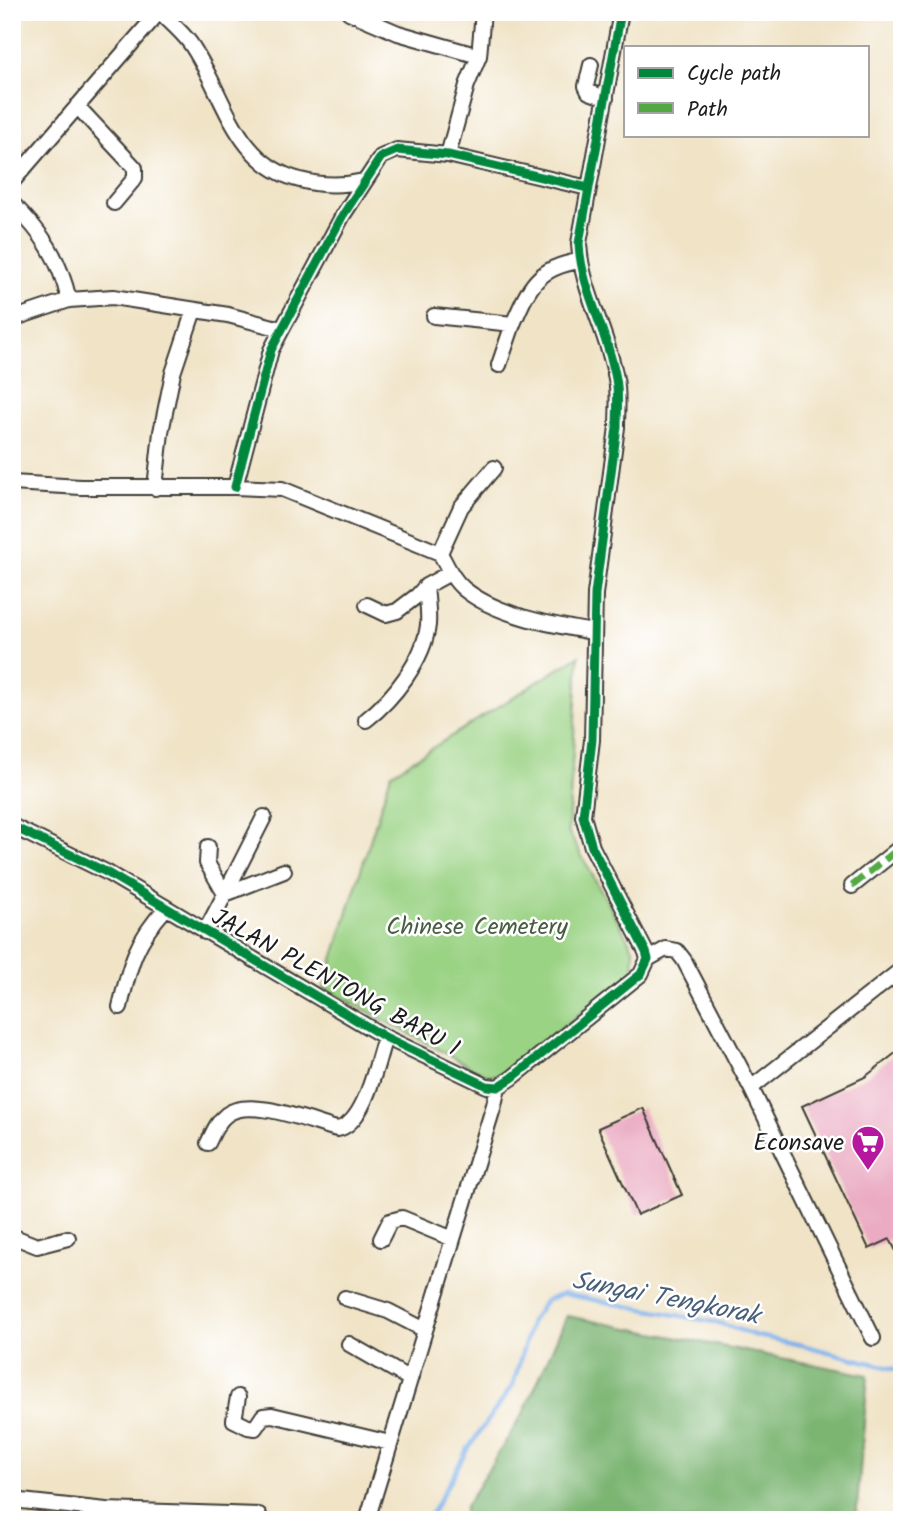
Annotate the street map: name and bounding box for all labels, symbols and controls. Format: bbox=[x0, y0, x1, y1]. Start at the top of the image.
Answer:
legend bbox=[624, 46, 869, 136]
text: Cycle path bbox=[687, 58, 781, 91]
text: Path bbox=[687, 94, 728, 127]
street label: JALAN PLENTONG BARU 1 bbox=[204, 899, 467, 1068]
park label: Chinese Cemetery bbox=[386, 908, 569, 947]
supermarket icon: Econsave bbox=[849, 1123, 887, 1172]
place label: Econsave bbox=[753, 1124, 844, 1163]
water label: Sungai Tengkorak bbox=[568, 1260, 767, 1338]

